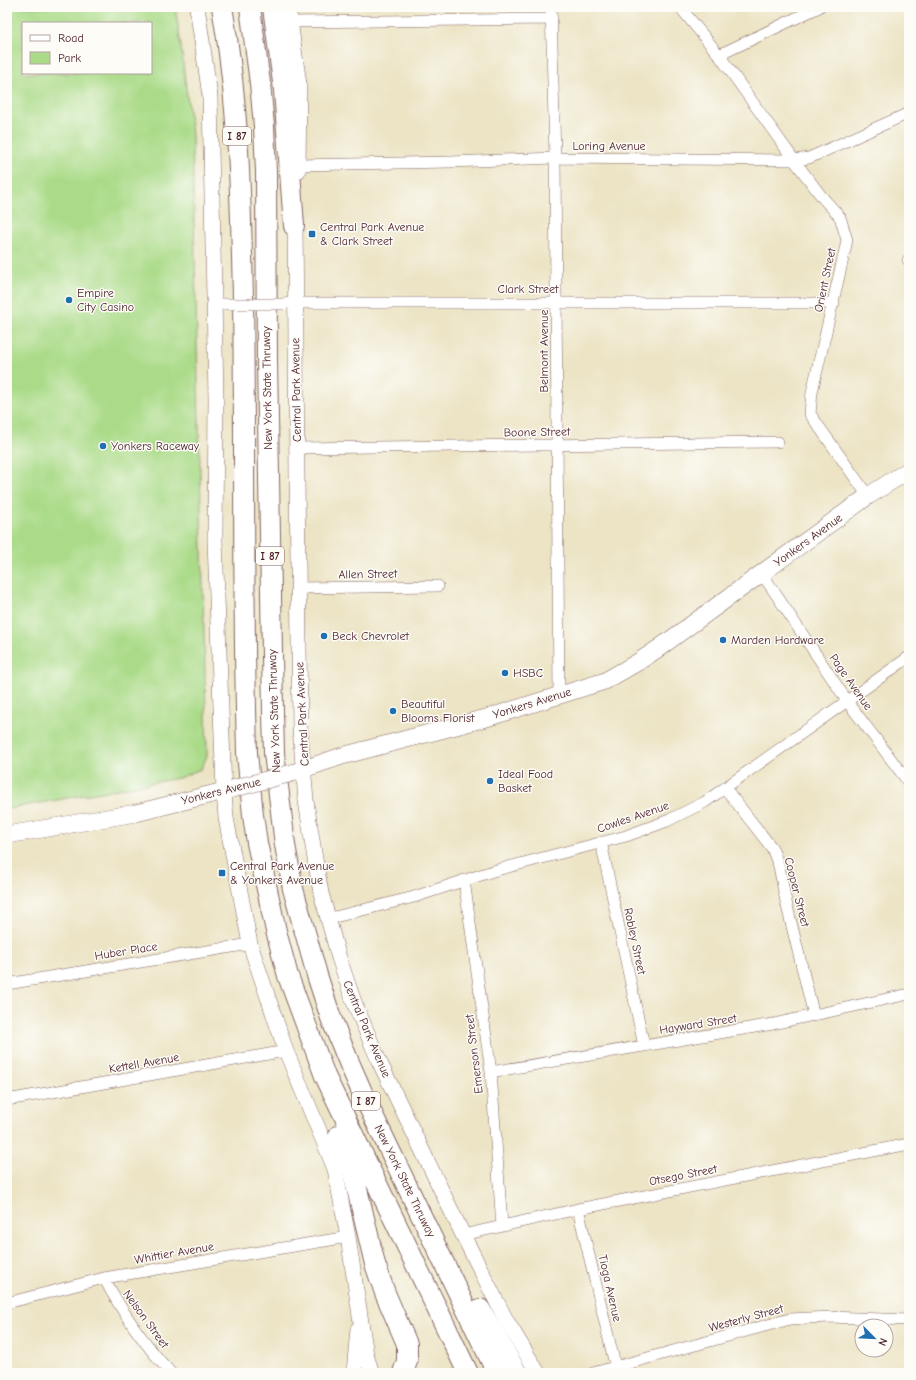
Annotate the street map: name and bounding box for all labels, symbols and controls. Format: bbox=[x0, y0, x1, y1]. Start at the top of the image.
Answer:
legend bbox=[22, 22, 152, 74]
text: Road bbox=[58, 31, 84, 45]
text: Park bbox=[58, 51, 81, 65]
road number: I 87 bbox=[223, 127, 251, 145]
street label: Loring Avenue bbox=[572, 139, 646, 153]
place label: Central Park Avenue & Clark Street bbox=[320, 220, 424, 248]
marker: Central Park Avenue & Clark Street bbox=[307, 229, 317, 239]
street label: Orient Street bbox=[811, 246, 839, 313]
street label: Clark Street bbox=[498, 282, 559, 296]
place label: Empire City Casino bbox=[77, 286, 134, 314]
marker: Empire City Casino bbox=[64, 295, 74, 305]
street label: Belmont Avenue bbox=[537, 310, 551, 392]
street label: New York State Thruway bbox=[259, 325, 275, 450]
street label: Central Park Avenue bbox=[288, 338, 304, 442]
street label: Boone Street bbox=[503, 424, 571, 440]
place label: Yonkers Raceway bbox=[111, 439, 200, 453]
marker: Yonkers Raceway bbox=[98, 441, 108, 451]
street label: Yonkers Avenue bbox=[771, 510, 845, 570]
road number: I 87 bbox=[256, 547, 284, 565]
street label: Allen Street bbox=[338, 566, 398, 582]
place label: Beck Chevrolet bbox=[332, 629, 409, 643]
marker: Beck Chevrolet bbox=[319, 631, 329, 641]
place label: Marden Hardware bbox=[731, 633, 824, 647]
marker: Marden Hardware bbox=[718, 635, 728, 645]
street label: New York State Thruway bbox=[265, 648, 283, 773]
street label: Page Avenue bbox=[827, 651, 875, 713]
street label: Central Park Avenue bbox=[292, 662, 312, 766]
place label: HSBC bbox=[513, 666, 543, 680]
marker: HSBC bbox=[500, 668, 510, 678]
street label: Yonkers Avenue bbox=[491, 684, 573, 722]
place label: Beautiful Blooms Florist bbox=[401, 697, 475, 725]
marker: Beautiful Blooms Florist bbox=[388, 706, 398, 716]
place label: Ideal Food Basket bbox=[498, 767, 553, 795]
street label: Yonkers Avenue bbox=[180, 774, 262, 808]
marker: Ideal Food Basket bbox=[485, 776, 495, 786]
street label: Cowles Avenue bbox=[595, 798, 671, 836]
street label: Cooper Street bbox=[782, 856, 813, 929]
place label: Central Park Avenue & Yonkers Avenue bbox=[230, 859, 334, 887]
marker: Central Park Avenue & Yonkers Avenue bbox=[217, 868, 227, 878]
street label: Robley Street bbox=[621, 906, 649, 976]
street label: Huber Place bbox=[94, 939, 158, 963]
street label: Central Park Avenue bbox=[340, 978, 394, 1080]
street label: Hayward Street bbox=[658, 1011, 738, 1037]
street label: Emerson Street bbox=[462, 1013, 486, 1095]
street label: Kettell Avenue bbox=[108, 1050, 180, 1076]
road number: I 87 bbox=[352, 1092, 380, 1110]
street label: New York State Thruway bbox=[372, 1122, 439, 1240]
street label: Otsego Street bbox=[648, 1161, 719, 1188]
street label: Whittier Avenue bbox=[133, 1239, 215, 1267]
street label: Tioga Avenue bbox=[595, 1253, 625, 1323]
street label: Nelson Street bbox=[120, 1287, 172, 1351]
street label: Westerly Street bbox=[707, 1301, 785, 1335]
north arrow bbox=[854, 1318, 894, 1358]
text: N bbox=[875, 1336, 890, 1348]

